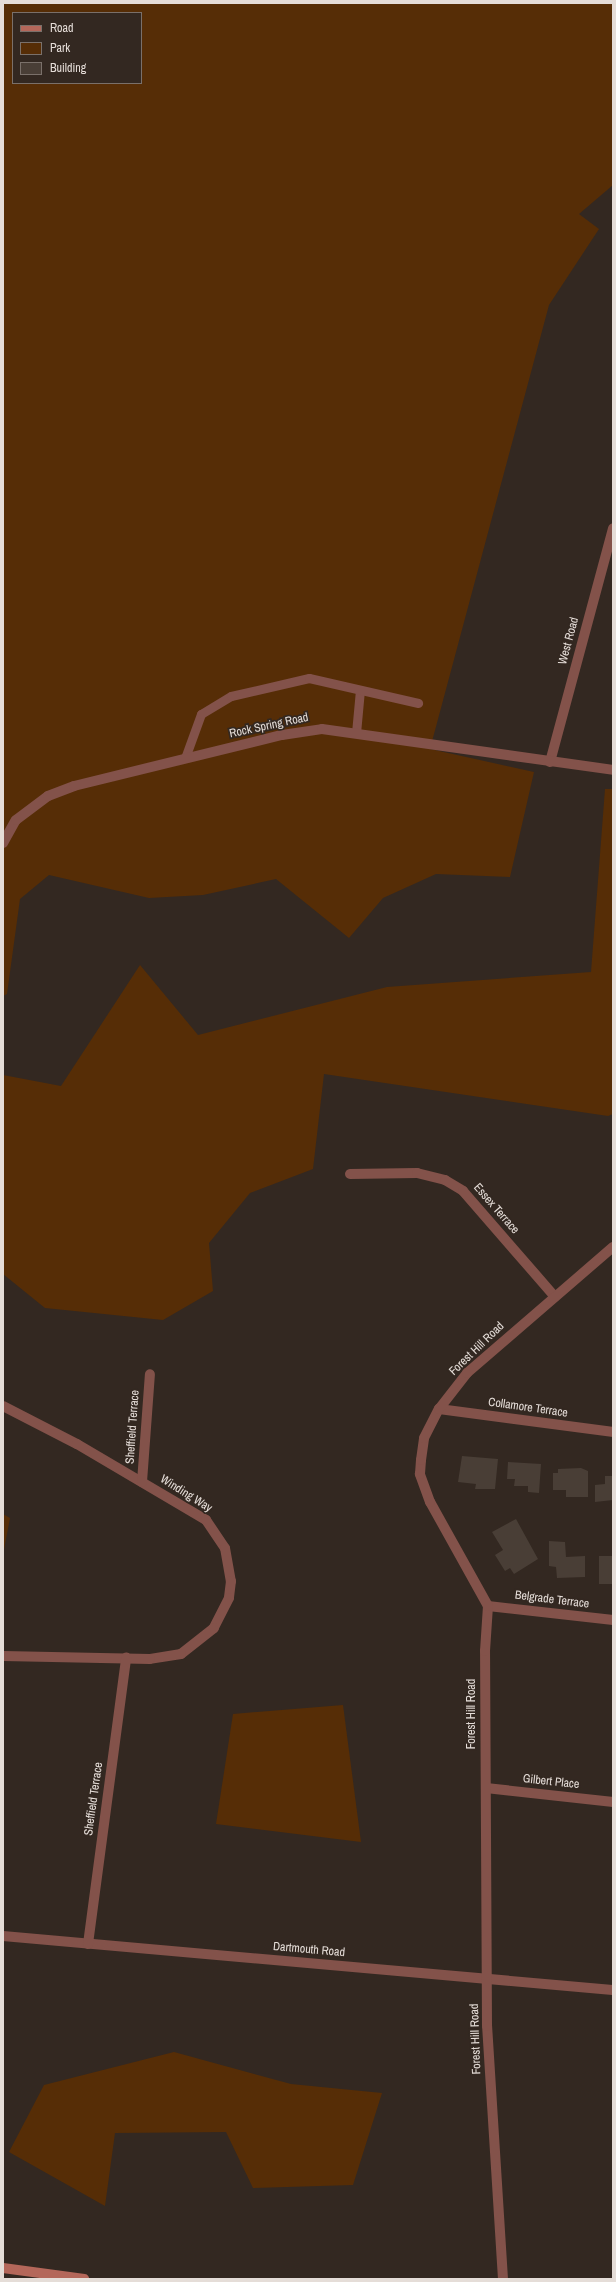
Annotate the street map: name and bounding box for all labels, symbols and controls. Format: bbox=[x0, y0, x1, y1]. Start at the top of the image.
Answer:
legend bbox=[12, 12, 142, 84]
text: Road bbox=[50, 20, 74, 36]
text: Park bbox=[50, 40, 70, 56]
text: Building bbox=[50, 60, 86, 76]
street label: West Road bbox=[556, 616, 582, 666]
street label: Rock Spring Road bbox=[228, 711, 310, 741]
street label: Essex Terrace bbox=[470, 1181, 522, 1237]
street label: Forest Hill Road bbox=[447, 1319, 507, 1379]
street label: Sheffield Terrace bbox=[123, 1389, 143, 1465]
street label: Collamore Terrace bbox=[487, 1395, 569, 1421]
street label: Winding Way bbox=[157, 1472, 215, 1516]
street label: Belgrade Terrace bbox=[514, 1588, 590, 1612]
street label: Forest Hill Road bbox=[465, 1679, 479, 1749]
street label: Sheffield Terrace bbox=[82, 1761, 106, 1837]
street label: Gilbert Place bbox=[522, 1772, 580, 1792]
street label: Dartmouth Road bbox=[272, 1940, 346, 1960]
street label: Forest Hill Road bbox=[468, 2003, 484, 2075]

